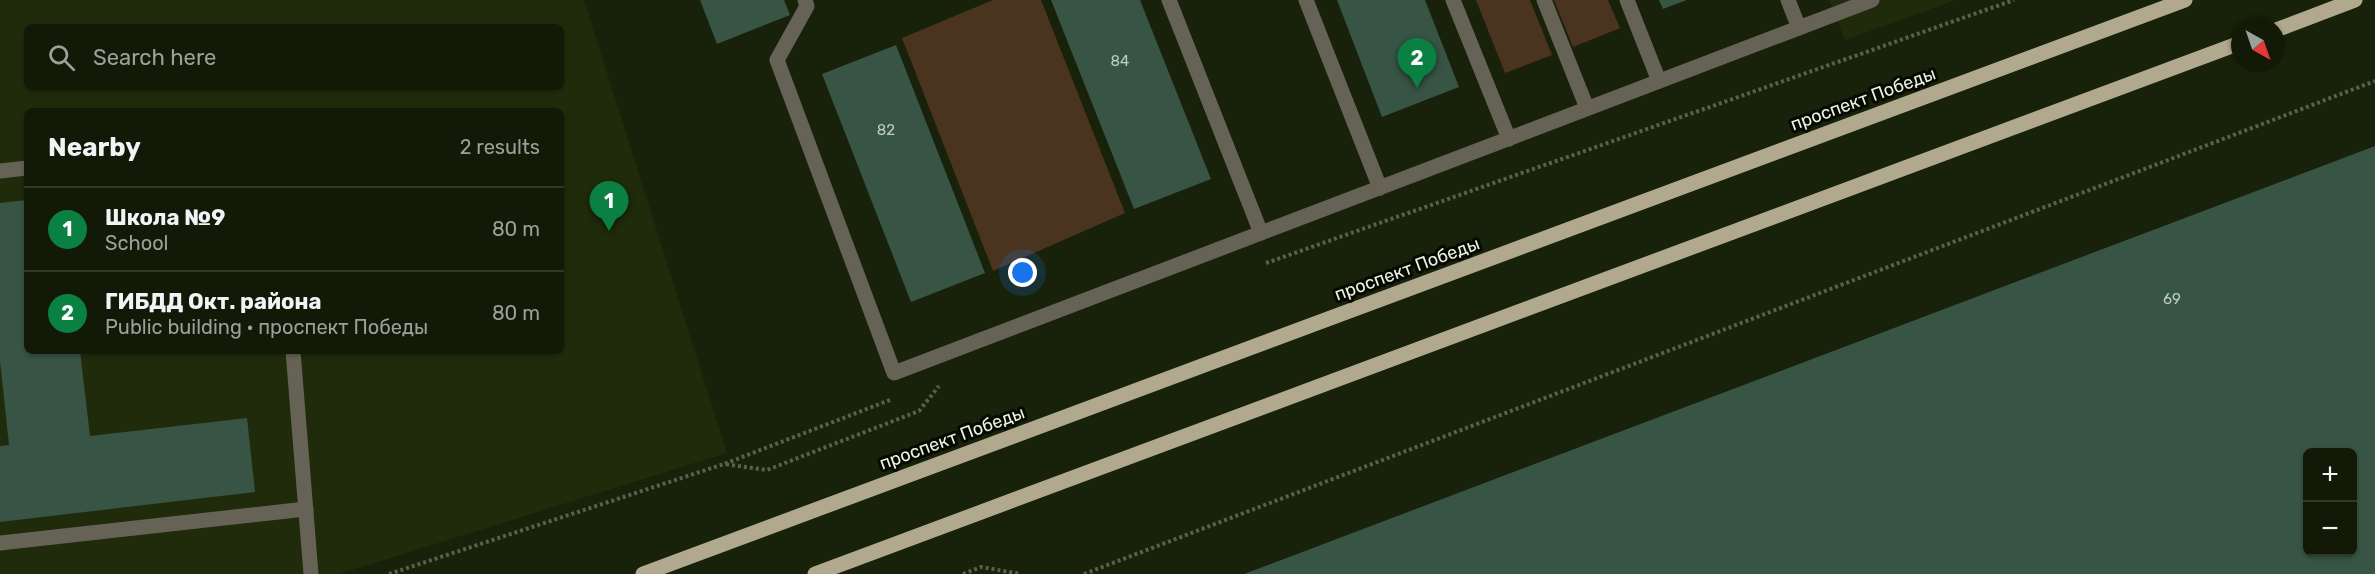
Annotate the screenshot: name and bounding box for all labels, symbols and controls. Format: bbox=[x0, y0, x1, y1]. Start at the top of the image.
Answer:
north arrow bbox=[2231, 18, 2285, 72]
search box bbox=[24, 24, 564, 90]
pin: 2 bbox=[1398, 38, 1436, 88]
icon: search bbox=[45, 41, 78, 74]
text: Search here bbox=[93, 44, 216, 71]
house number: 84 bbox=[1111, 52, 1129, 70]
street label: проспект Победы bbox=[1787, 63, 1939, 135]
house number: 82 bbox=[877, 121, 895, 139]
text: Nearby bbox=[48, 132, 141, 163]
text: 2 results bbox=[460, 135, 540, 159]
pin: 1 bbox=[590, 182, 628, 231]
text: Школа №9 bbox=[105, 204, 225, 231]
text: 1 bbox=[63, 217, 72, 241]
text: 80 m bbox=[492, 217, 540, 241]
text: School bbox=[105, 231, 168, 255]
street label: проспект Победы bbox=[1331, 233, 1483, 305]
your location bbox=[1008, 258, 1037, 287]
text: ГИБДД Окт. района bbox=[105, 288, 321, 315]
house number: 69 bbox=[2163, 290, 2181, 308]
text: 2 bbox=[61, 301, 74, 325]
text: 80 m bbox=[492, 301, 540, 325]
text: Public building · проспект Победы bbox=[105, 315, 428, 339]
street label: проспект Победы bbox=[876, 402, 1028, 474]
map controls bbox=[2303, 448, 2357, 556]
button: + bbox=[2303, 448, 2357, 502]
button: − bbox=[2303, 502, 2357, 556]

